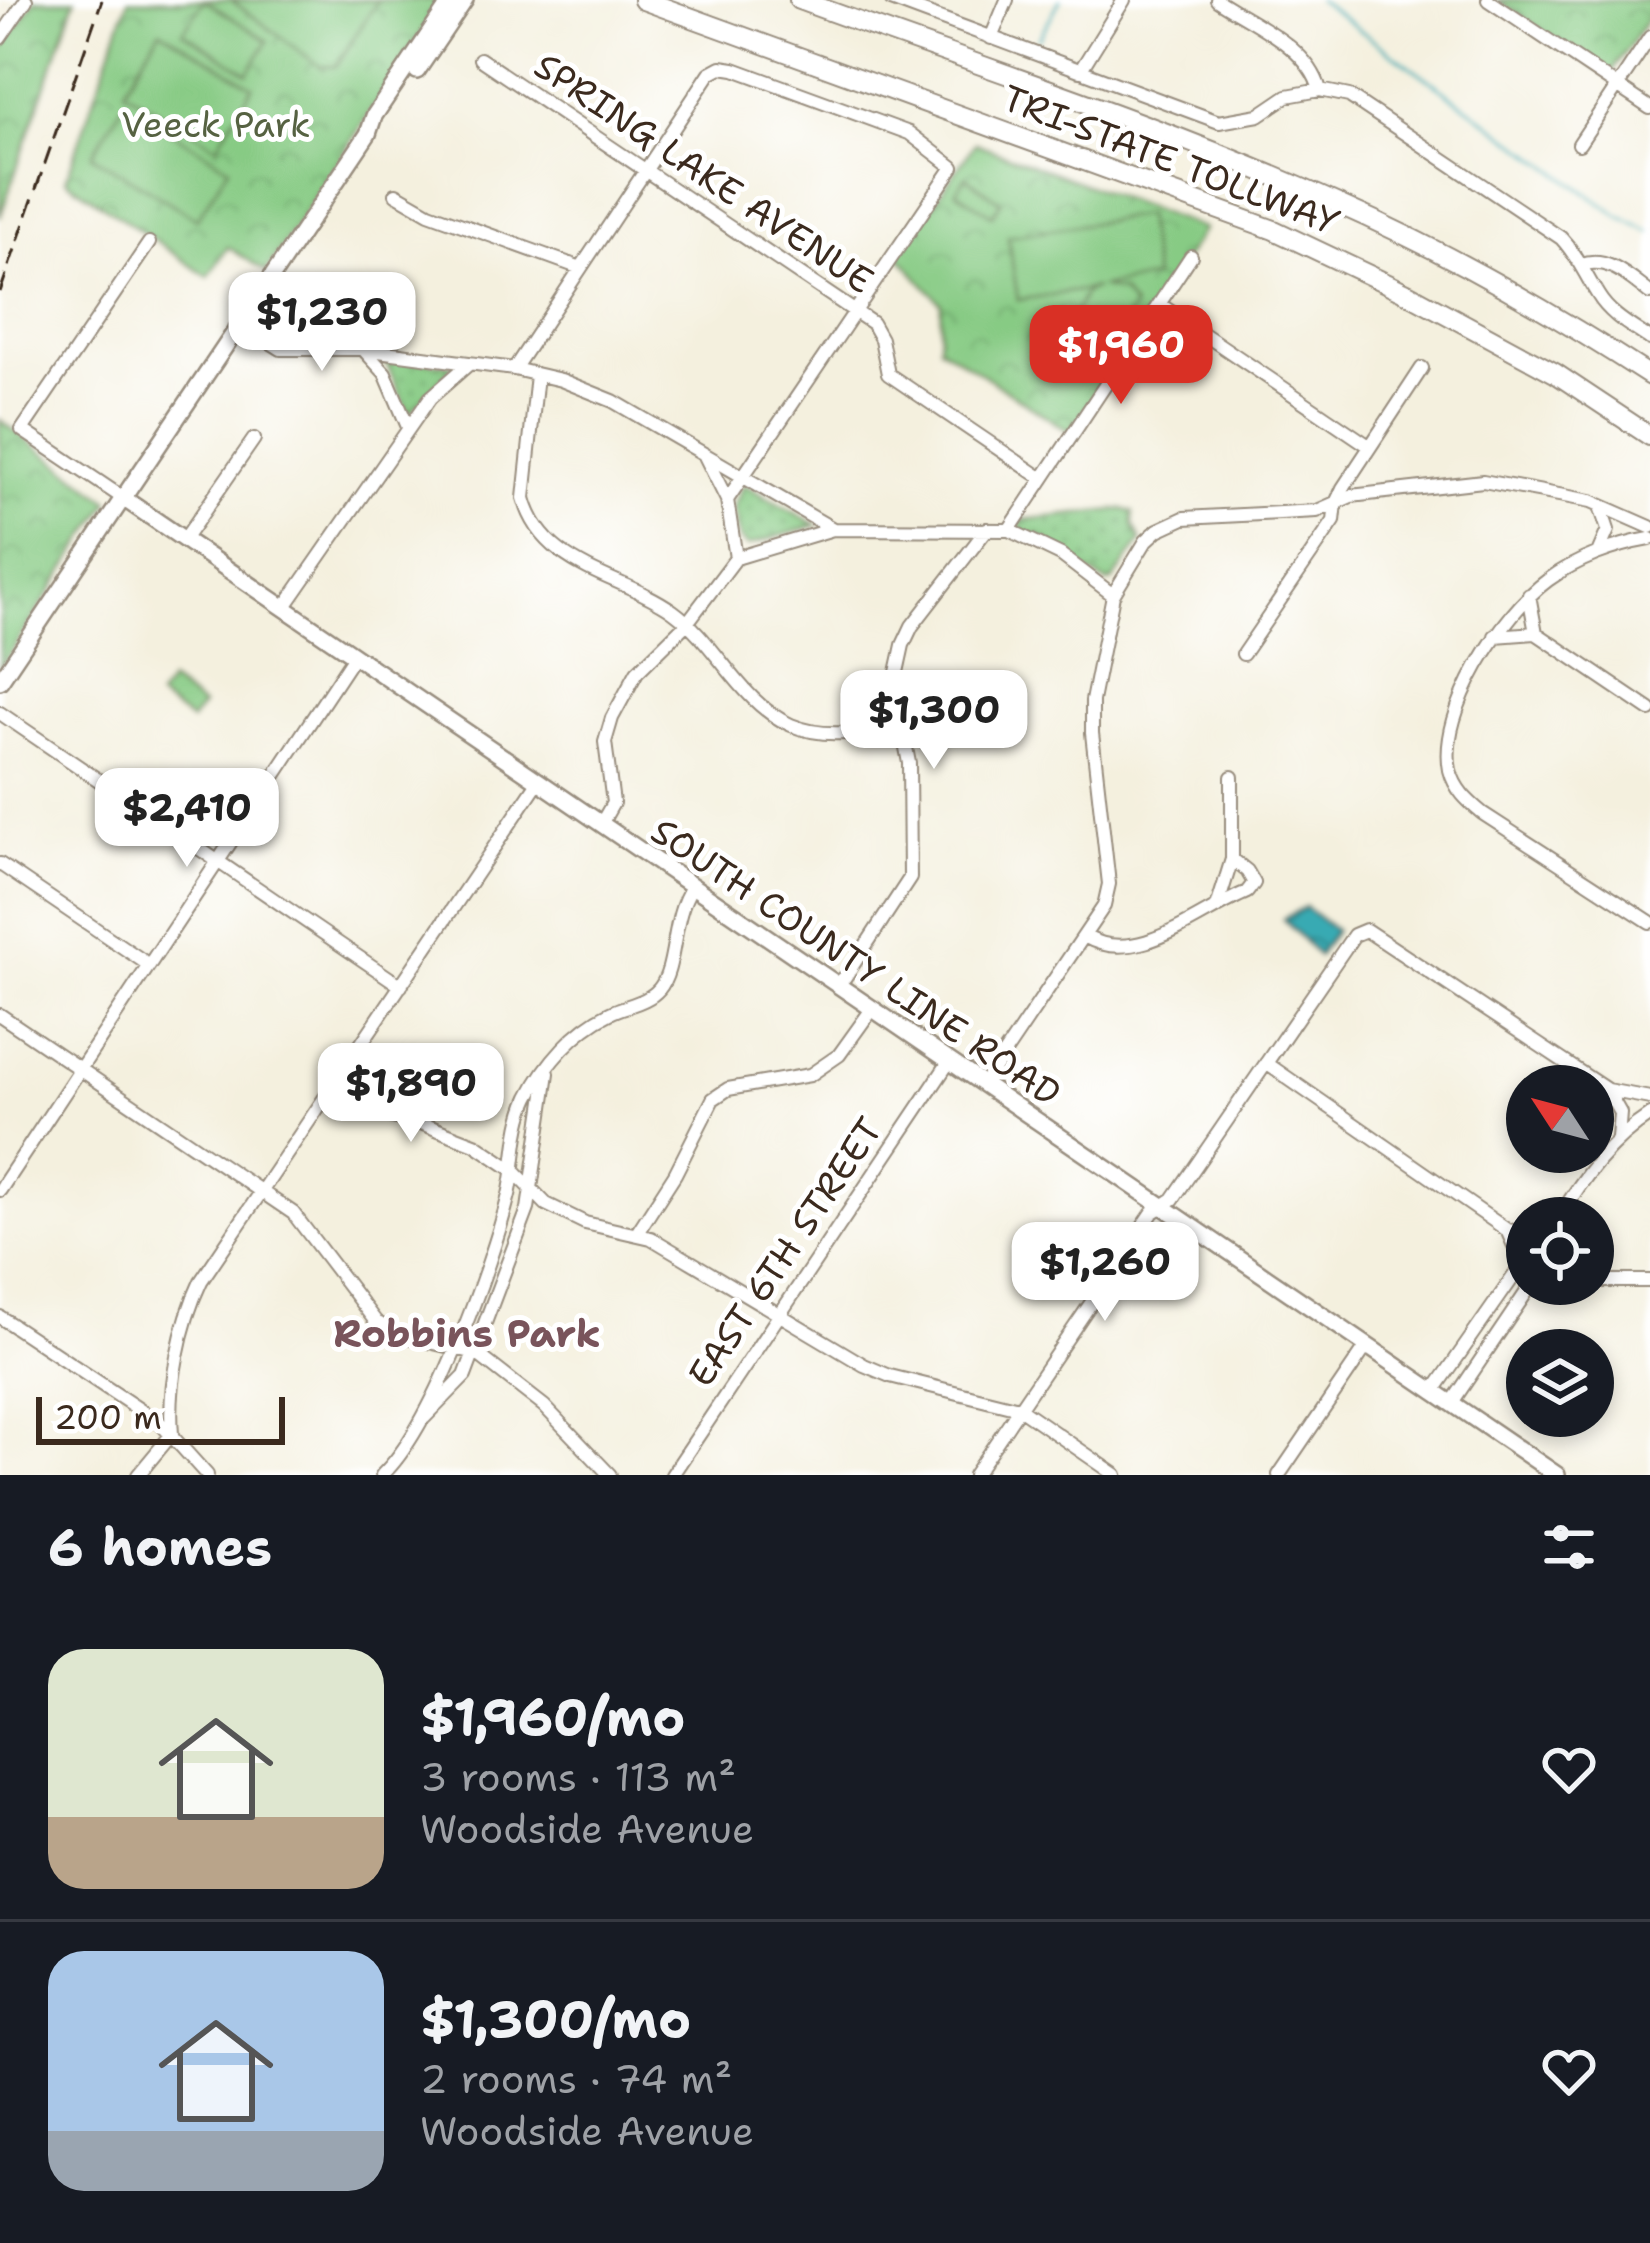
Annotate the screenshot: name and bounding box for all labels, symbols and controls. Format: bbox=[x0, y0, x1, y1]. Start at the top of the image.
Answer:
street label: SPRING LAKE AVENUE bbox=[525, 41, 883, 305]
street label: TRI-STATE TOLLWAY bbox=[996, 73, 1346, 247]
park label: Veeck Park bbox=[121, 100, 311, 149]
pin: $1,230 bbox=[224, 272, 420, 374]
text: $1,230 bbox=[256, 285, 388, 337]
pin: $1,960 bbox=[1023, 305, 1219, 407]
text: $1,960 bbox=[1057, 318, 1185, 370]
pin: $1,300 bbox=[836, 670, 1032, 772]
text: $1,300 bbox=[867, 683, 1001, 735]
pin: $2,410 bbox=[89, 768, 285, 870]
text: $2,410 bbox=[122, 781, 252, 833]
street label: SOUTH COUNTY LINE ROAD bbox=[642, 806, 1070, 1118]
pin: $1,890 bbox=[313, 1043, 509, 1145]
text: $1,890 bbox=[345, 1056, 477, 1108]
north arrow bbox=[1506, 1065, 1614, 1173]
map controls bbox=[1506, 1065, 1614, 1437]
street label: EAST 6TH STREET bbox=[677, 1108, 893, 1396]
button: locate bbox=[1506, 1197, 1614, 1305]
pin: $1,260 bbox=[1007, 1222, 1203, 1324]
text: $1,260 bbox=[1039, 1235, 1171, 1287]
district label: Robbins Park bbox=[333, 1307, 601, 1359]
button: layers bbox=[1506, 1329, 1614, 1437]
scale bar bbox=[36, 1391, 285, 1444]
text: 200 m bbox=[54, 1395, 162, 1440]
text: 6 homes bbox=[48, 1513, 272, 1581]
icon: filters bbox=[1536, 1514, 1602, 1580]
text: $1,960/mo bbox=[420, 1683, 685, 1751]
icon: home bbox=[144, 1697, 288, 1841]
icon: heart bbox=[1536, 1736, 1602, 1802]
text: 3 rooms · 113 m² bbox=[420, 1751, 736, 1803]
text: Woodside Avenue bbox=[420, 1803, 754, 1855]
text: $1,300/mo bbox=[420, 1985, 691, 2053]
icon: home bbox=[144, 1999, 288, 2143]
icon: heart bbox=[1536, 2038, 1602, 2104]
text: 2 rooms · 74 m² bbox=[420, 2053, 732, 2105]
text: Woodside Avenue bbox=[420, 2105, 754, 2157]

